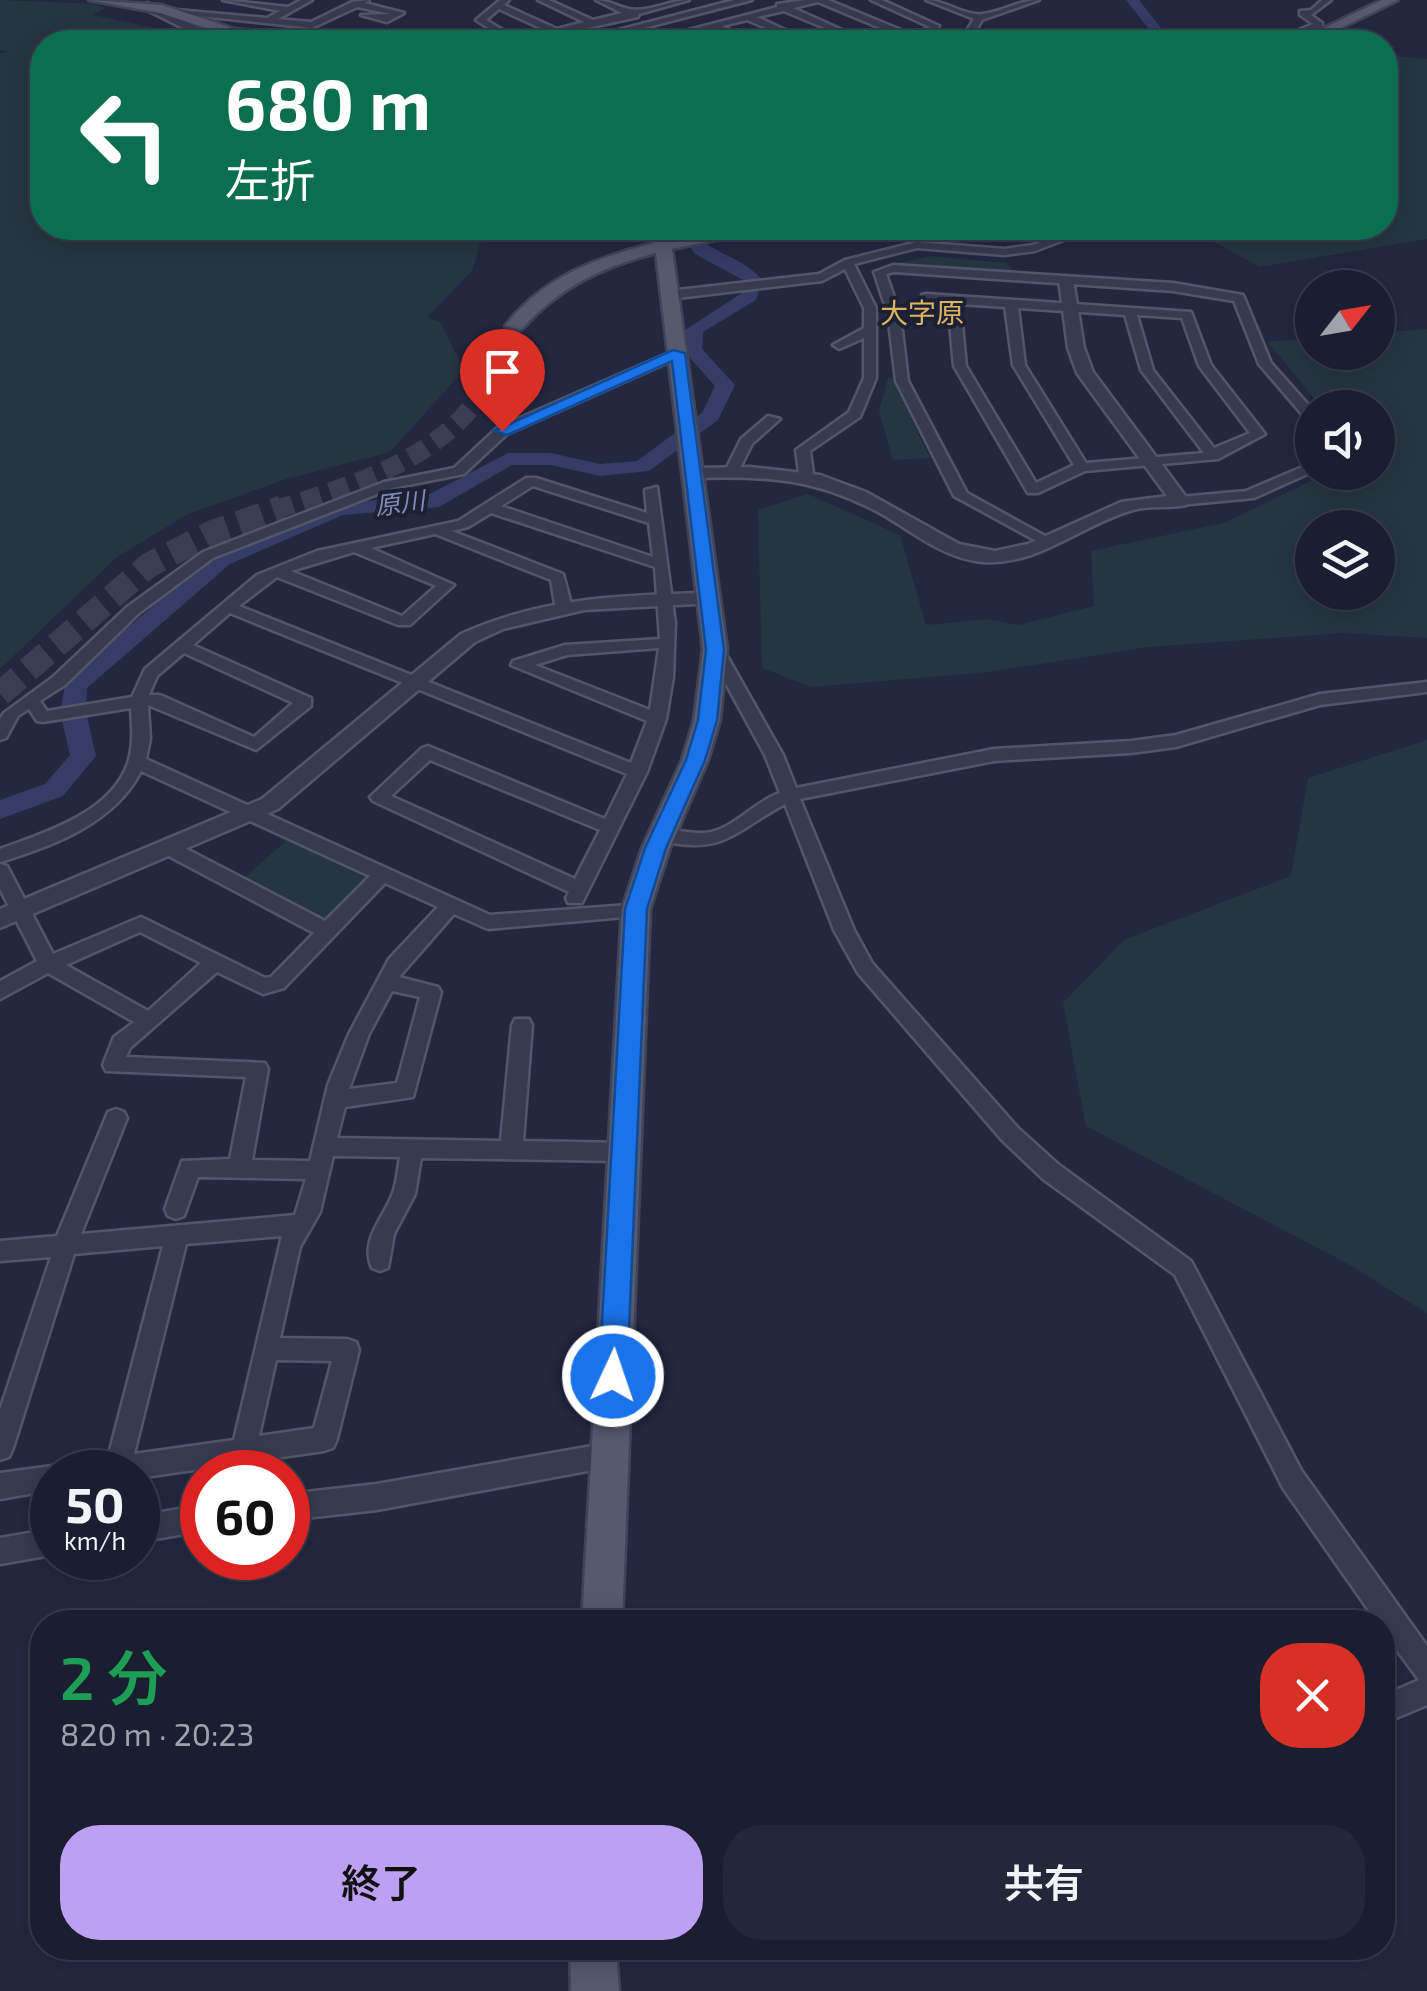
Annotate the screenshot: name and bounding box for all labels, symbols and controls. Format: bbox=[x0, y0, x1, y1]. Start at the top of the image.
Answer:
text: 680 m bbox=[225, 60, 431, 144]
icon: left bbox=[60, 70, 190, 200]
text: 左折 bbox=[225, 152, 315, 206]
north arrow bbox=[1295, 270, 1395, 370]
map controls bbox=[1295, 270, 1395, 610]
district label: 大字原 bbox=[880, 295, 964, 329]
pin bbox=[460, 329, 545, 432]
icon: arrive bbox=[475, 344, 530, 399]
button: sound bbox=[1295, 390, 1395, 490]
water label: 原川 bbox=[373, 484, 429, 520]
button: layers bbox=[1295, 510, 1395, 610]
position arrow bbox=[561, 1324, 665, 1428]
speed limit sign: 60 bbox=[180, 1450, 310, 1580]
text: 50 bbox=[65, 1473, 125, 1533]
text: km/h bbox=[64, 1525, 126, 1555]
text: 2 分 bbox=[60, 1640, 168, 1712]
button: close bbox=[1260, 1643, 1365, 1748]
text: 820 m · 20:23 bbox=[60, 1714, 254, 1752]
button: 終了 bbox=[60, 1825, 703, 1940]
button: 共有 bbox=[723, 1825, 1365, 1940]

